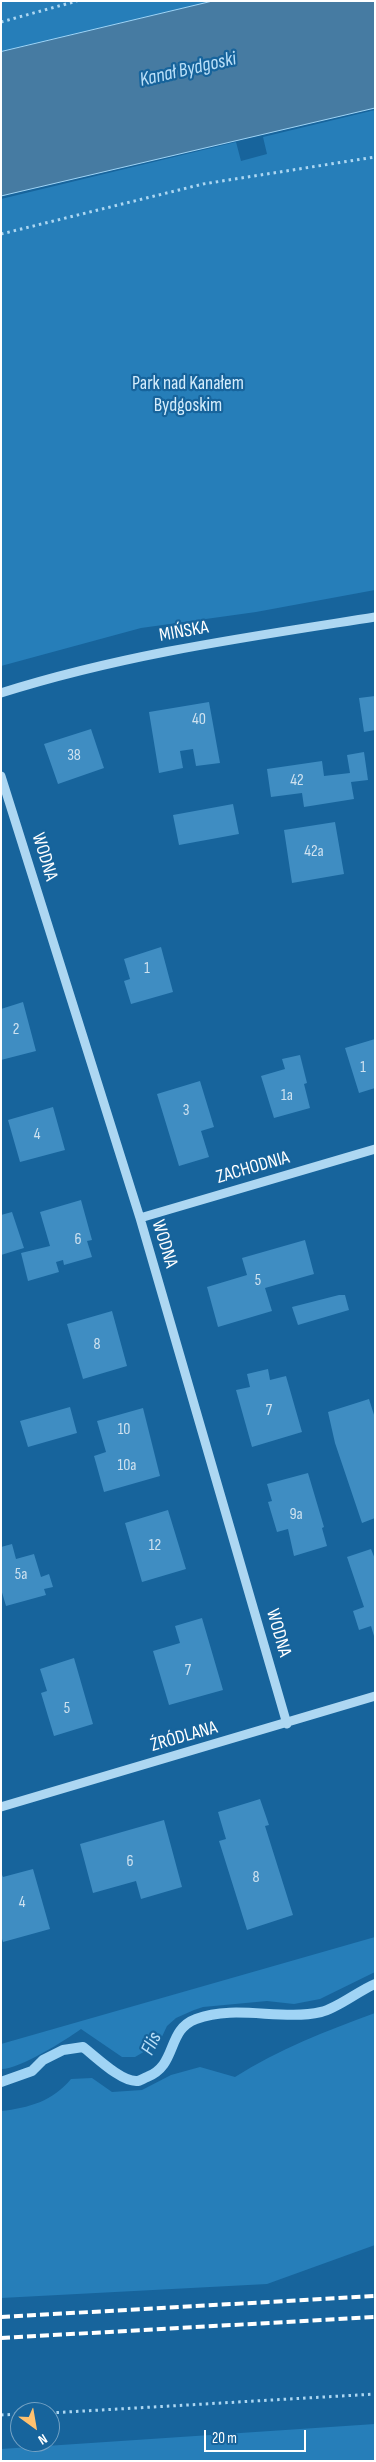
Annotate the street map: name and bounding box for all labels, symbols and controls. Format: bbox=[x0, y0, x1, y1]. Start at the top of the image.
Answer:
water label: Kanał Bydgoski bbox=[137, 47, 239, 93]
park label: Park nad Kanałem Bydgoskim bbox=[132, 373, 244, 417]
street label: MIŃSKA bbox=[158, 616, 210, 648]
house number: 40 bbox=[192, 710, 206, 730]
house number: 38 bbox=[67, 746, 81, 766]
house number: 42 bbox=[290, 771, 304, 791]
street label: WODNA bbox=[26, 830, 62, 884]
house number: 42a bbox=[304, 842, 324, 862]
house number: 1 bbox=[144, 959, 150, 979]
house number: 2 bbox=[13, 1020, 19, 1040]
house number: 1 bbox=[360, 1058, 366, 1078]
house number: 1a bbox=[281, 1086, 293, 1106]
house number: 3 bbox=[183, 1101, 189, 1121]
house number: 4 bbox=[34, 1125, 40, 1145]
street label: ZACHODNIA bbox=[214, 1147, 292, 1189]
street label: WODNA bbox=[146, 1217, 182, 1271]
house number: 6 bbox=[74, 1230, 82, 1250]
house number: 5 bbox=[255, 1271, 261, 1291]
house number: 8 bbox=[93, 1335, 101, 1355]
house number: 7 bbox=[266, 1401, 272, 1421]
house number: 10 bbox=[118, 1420, 130, 1440]
house number: 10a bbox=[118, 1456, 136, 1476]
house number: 9a bbox=[289, 1505, 303, 1525]
house number: 12 bbox=[149, 1536, 161, 1556]
house number: 5a bbox=[15, 1565, 27, 1585]
street label: WODNA bbox=[260, 1606, 296, 1660]
house number: 7 bbox=[185, 1661, 191, 1681]
house number: 5 bbox=[64, 1699, 70, 1719]
street label: ŹRÓDLANA bbox=[148, 1717, 220, 1757]
house number: 6 bbox=[126, 1852, 134, 1872]
house number: 8 bbox=[252, 1868, 260, 1888]
house number: 4 bbox=[19, 1893, 25, 1913]
water label: Flis bbox=[136, 2029, 168, 2059]
north arrow bbox=[10, 2402, 60, 2452]
scale bar bbox=[206, 2420, 308, 2452]
text: 20 m bbox=[212, 2429, 237, 2448]
text: N bbox=[35, 2430, 50, 2448]

